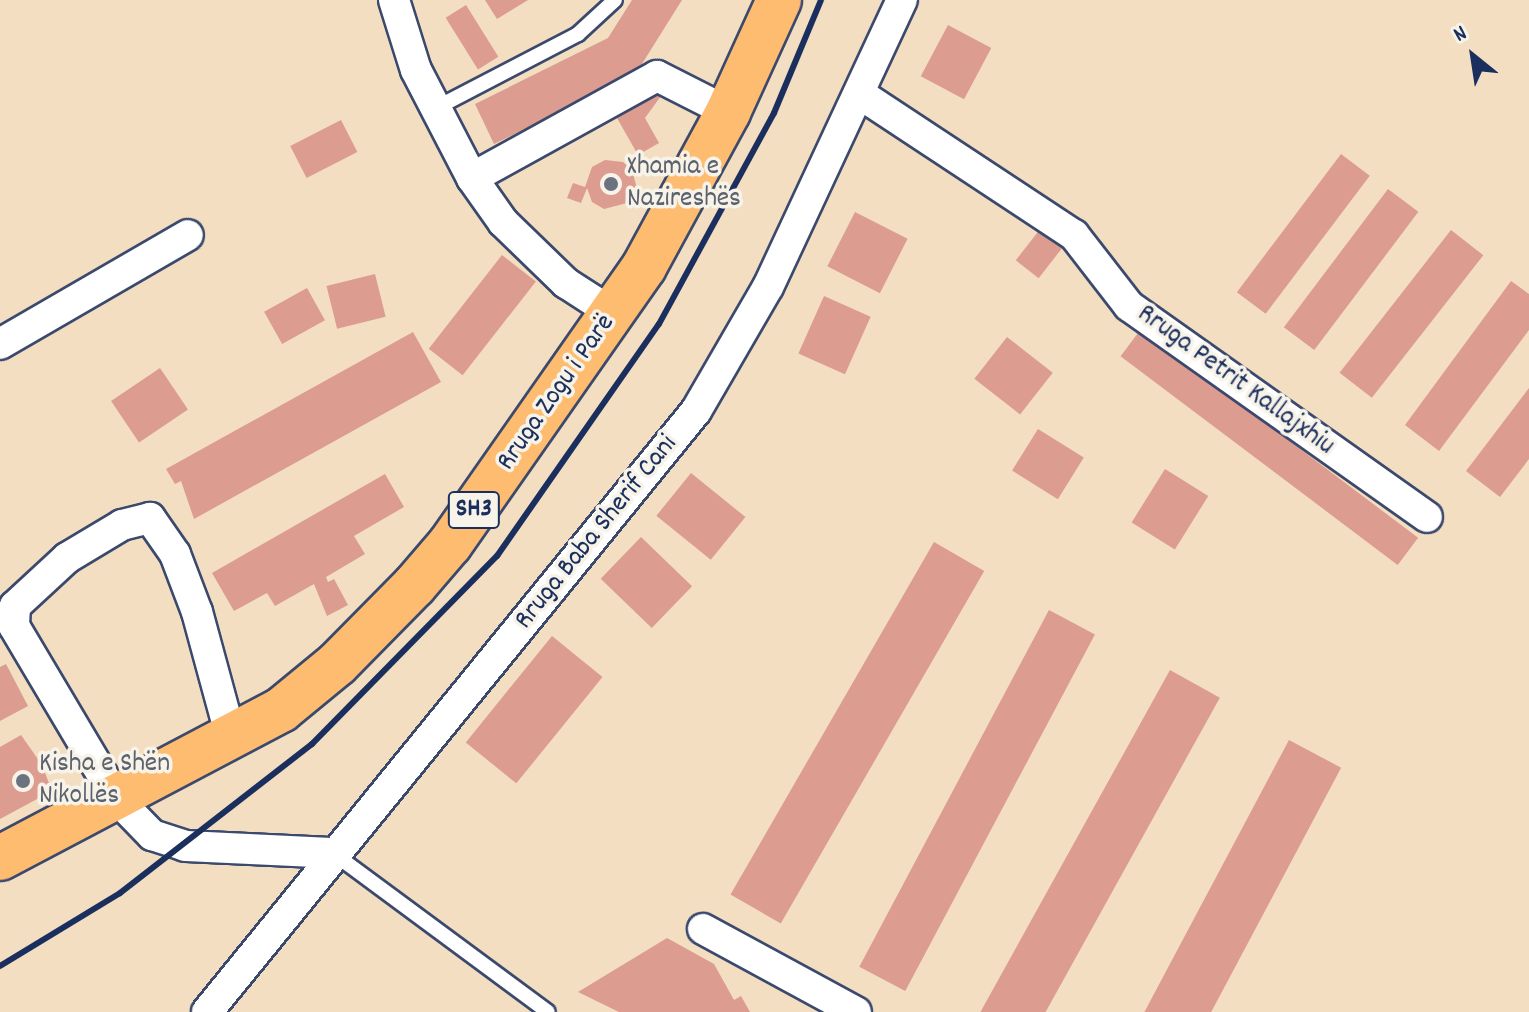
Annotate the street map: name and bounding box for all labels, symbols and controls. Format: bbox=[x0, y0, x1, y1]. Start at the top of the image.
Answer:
north arrow bbox=[1433, 16, 1513, 96]
text: N bbox=[1448, 19, 1473, 51]
place label: Xhamia e Nazireshës bbox=[627, 151, 741, 217]
marker: Xhamia e Nazireshës bbox=[602, 175, 620, 193]
street label: Rruga Petrit Kallajxhiu bbox=[1130, 298, 1340, 464]
street label: Rruga Zogu i Parë bbox=[491, 308, 623, 478]
street label: Rruga Baba Sherif Cani bbox=[508, 429, 686, 637]
road number: SH3 bbox=[446, 488, 502, 532]
place label: Kisha e Shën Nikollës bbox=[39, 748, 170, 814]
marker: Kisha e Shën Nikollës bbox=[14, 772, 32, 790]

